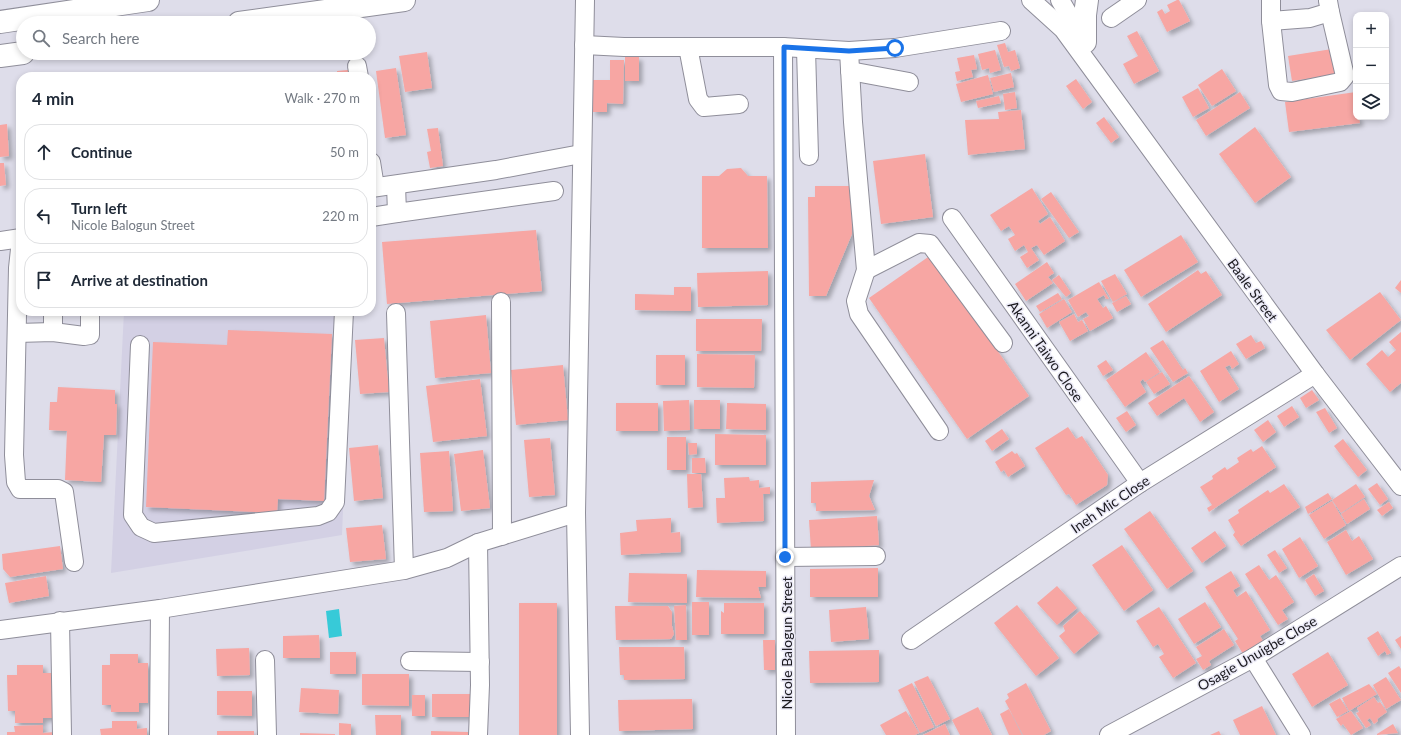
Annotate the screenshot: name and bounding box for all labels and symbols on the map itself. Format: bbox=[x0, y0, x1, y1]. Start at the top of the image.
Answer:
route start bbox=[886, 39, 904, 57]
street label: Baale Street bbox=[1224, 255, 1282, 325]
street label: Akanni Taiwo Close bbox=[1005, 297, 1087, 405]
street label: Ineh Mic Close bbox=[1068, 472, 1152, 536]
route end bbox=[776, 548, 794, 566]
street label: Nicole Balogun Street bbox=[778, 576, 795, 710]
street label: Osagie Unuigbe Close bbox=[1194, 612, 1320, 694]

